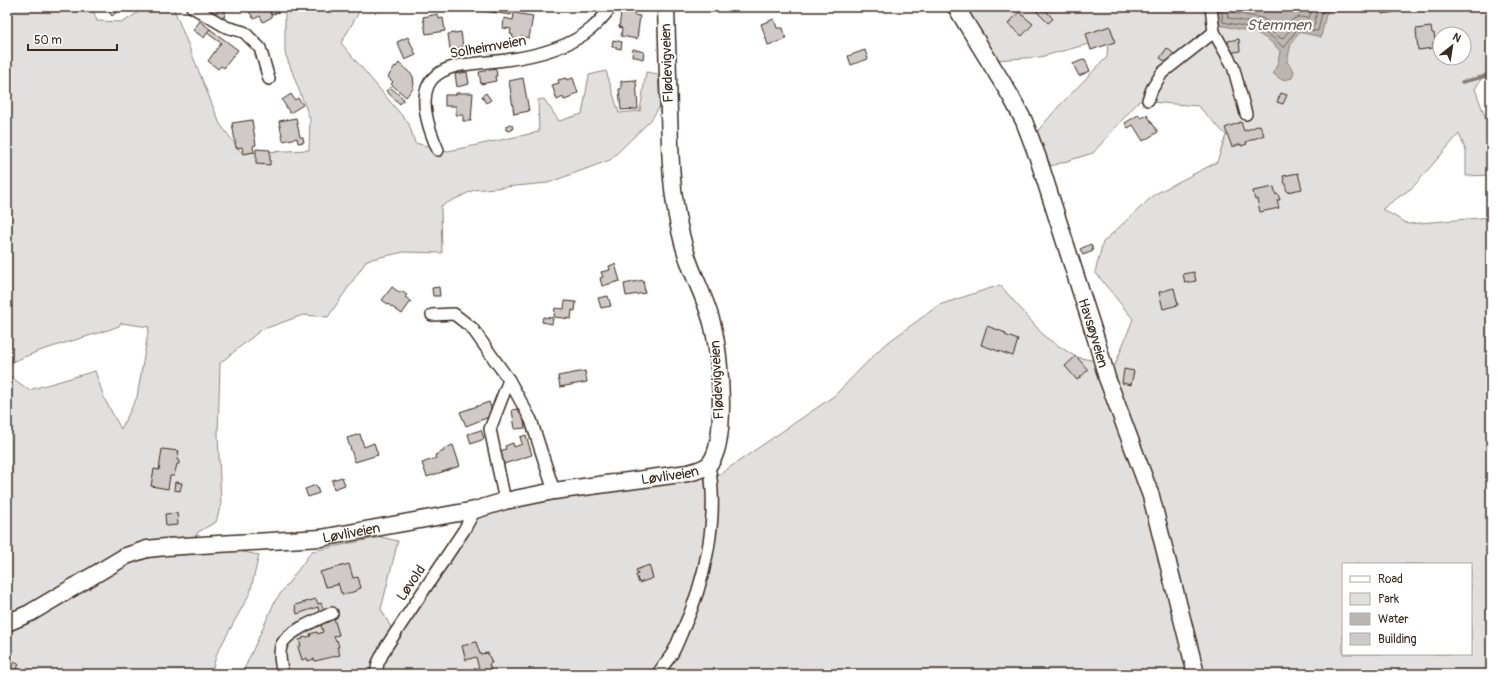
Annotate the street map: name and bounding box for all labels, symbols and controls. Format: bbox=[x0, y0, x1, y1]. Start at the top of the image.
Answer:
water label: Stemmen bbox=[1247, 16, 1313, 35]
street label: Flødevigveien bbox=[657, 23, 677, 103]
scale bar bbox=[28, 26, 117, 52]
north arrow bbox=[1432, 26, 1472, 66]
text: N bbox=[1450, 30, 1464, 46]
street label: Solheimveien bbox=[448, 32, 528, 62]
text: 50 m bbox=[34, 33, 62, 48]
street label: Havsøyveien bbox=[1075, 296, 1112, 370]
street label: Flødevigveien bbox=[706, 340, 728, 420]
street label: Løvliveien bbox=[640, 462, 701, 488]
street label: Løvliveien bbox=[321, 519, 382, 546]
street label: Løvold bbox=[393, 562, 429, 604]
legend bbox=[1342, 563, 1472, 655]
text: Road bbox=[1378, 572, 1403, 587]
text: Park bbox=[1378, 592, 1399, 607]
text: Water bbox=[1378, 612, 1409, 627]
text: Building bbox=[1378, 632, 1417, 647]

